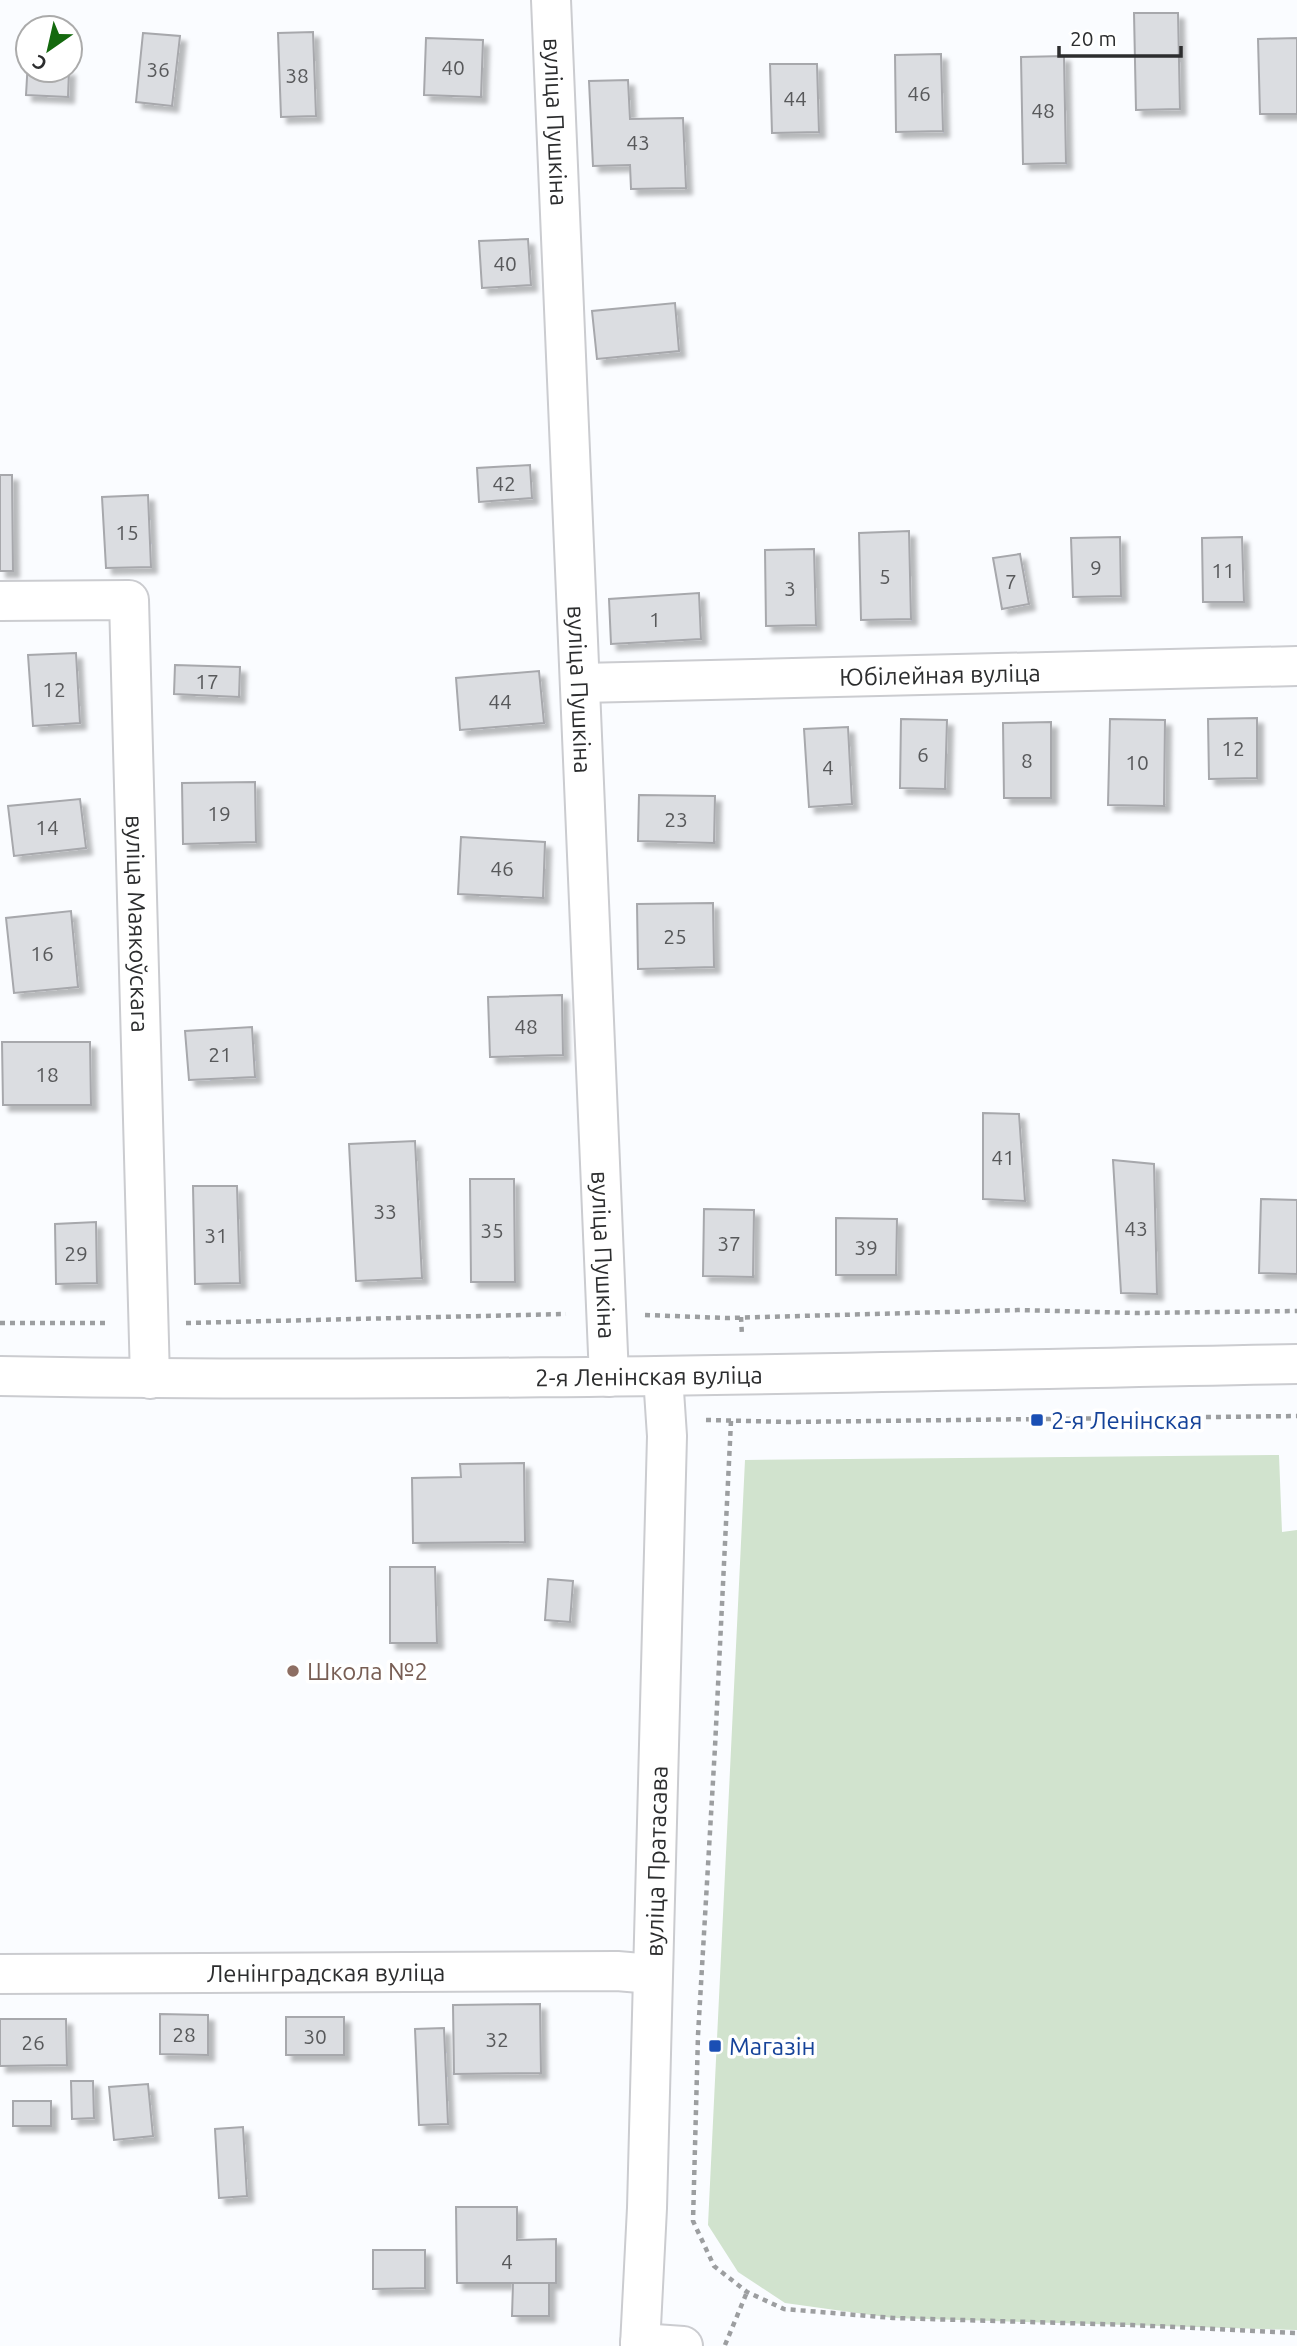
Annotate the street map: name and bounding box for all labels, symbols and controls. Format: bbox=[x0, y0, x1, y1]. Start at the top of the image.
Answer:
north arrow bbox=[14, 14, 84, 84]
scale bar bbox=[1059, 14, 1182, 58]
text: 20 m bbox=[1070, 26, 1117, 50]
street label: вуліца Пушкіна bbox=[539, 37, 573, 207]
text: С bbox=[28, 51, 51, 76]
house number: 40 bbox=[441, 55, 465, 79]
house number: 36 bbox=[146, 57, 170, 81]
house number: 38 bbox=[285, 63, 309, 87]
house number: 46 bbox=[907, 81, 931, 105]
house number: 44 bbox=[783, 86, 807, 110]
house number: 48 bbox=[1031, 98, 1055, 122]
house number: 43 bbox=[626, 130, 650, 154]
house number: 40 bbox=[493, 251, 517, 275]
house number: 42 bbox=[492, 471, 516, 495]
house number: 15 bbox=[115, 520, 139, 544]
house number: 9 bbox=[1090, 555, 1102, 579]
house number: 11 bbox=[1211, 558, 1235, 582]
house number: 5 bbox=[879, 564, 891, 588]
house number: 7 bbox=[1005, 569, 1017, 593]
house number: 3 bbox=[784, 576, 796, 600]
street label: вуліца Пушкіна bbox=[563, 605, 597, 774]
house number: 1 bbox=[649, 607, 661, 631]
street label: Юбілейная вуліца bbox=[839, 659, 1041, 690]
house number: 17 bbox=[195, 669, 219, 693]
house number: 12 bbox=[42, 677, 66, 701]
house number: 44 bbox=[488, 689, 512, 713]
house number: 12 bbox=[1221, 736, 1245, 760]
house number: 6 bbox=[917, 742, 929, 766]
house number: 8 bbox=[1021, 748, 1033, 772]
house number: 10 bbox=[1125, 750, 1149, 774]
house number: 4 bbox=[822, 755, 834, 779]
house number: 19 bbox=[207, 801, 231, 825]
house number: 23 bbox=[664, 807, 688, 831]
house number: 14 bbox=[35, 815, 59, 839]
street label: вуліца Маякоўскага bbox=[121, 815, 154, 1033]
house number: 46 bbox=[490, 856, 514, 880]
house number: 25 bbox=[663, 924, 687, 948]
house number: 16 bbox=[30, 941, 54, 965]
house number: 48 bbox=[514, 1014, 538, 1038]
house number: 21 bbox=[208, 1042, 232, 1066]
house number: 18 bbox=[35, 1062, 59, 1086]
house number: 41 bbox=[991, 1145, 1015, 1169]
street label: вуліца Пушкіна bbox=[587, 1170, 621, 1340]
house number: 33 bbox=[373, 1199, 397, 1223]
house number: 43 bbox=[1124, 1216, 1148, 1240]
house number: 35 bbox=[480, 1218, 504, 1242]
house number: 31 bbox=[204, 1223, 228, 1247]
house number: 37 bbox=[717, 1231, 741, 1255]
house number: 39 bbox=[854, 1235, 878, 1259]
house number: 29 bbox=[64, 1241, 88, 1265]
street label: 2-я Ленінская вуліца bbox=[535, 1361, 763, 1391]
place label: 2-я Ленінская bbox=[1051, 1407, 1202, 1434]
marker: 2-я Ленінская bbox=[1029, 1412, 1045, 1428]
place label: Школа №2 bbox=[307, 1658, 428, 1685]
marker: Школа №2 bbox=[285, 1663, 301, 1679]
street label: вуліца Пратасава bbox=[640, 1765, 672, 1957]
street label: Ленінградская вуліца bbox=[207, 1958, 445, 1986]
house number: 28 bbox=[172, 2022, 196, 2046]
house number: 30 bbox=[303, 2024, 327, 2048]
house number: 32 bbox=[485, 2027, 509, 2051]
house number: 26 bbox=[21, 2030, 45, 2054]
place label: Магазін bbox=[729, 2033, 816, 2060]
marker: Магазін bbox=[707, 2038, 723, 2054]
house number: 4 bbox=[501, 2249, 513, 2273]

